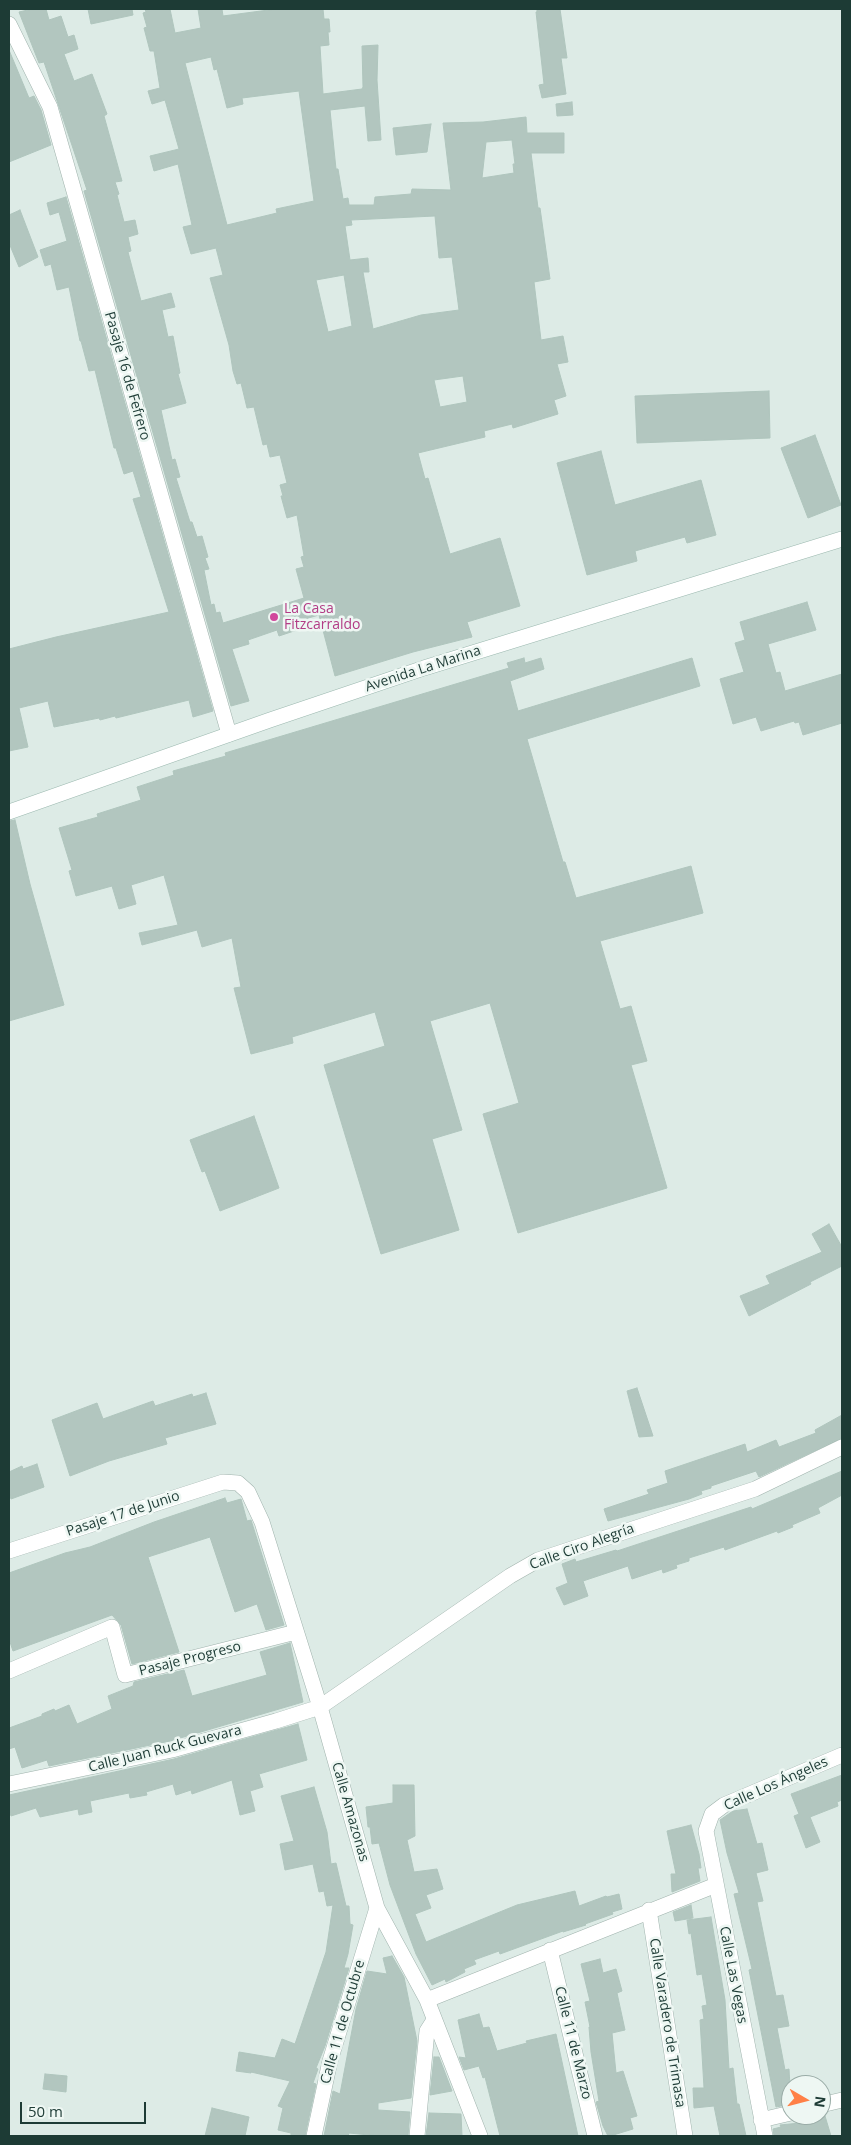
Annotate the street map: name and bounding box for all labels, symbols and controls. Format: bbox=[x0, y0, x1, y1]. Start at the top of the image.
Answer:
street label: Pasaje 16 de Fefrero bbox=[101, 310, 153, 442]
place label: La Casa Fitzcarraldo bbox=[284, 601, 361, 634]
marker: La Casa Fitzcarraldo bbox=[268, 611, 280, 623]
street label: Avenida La Marina bbox=[363, 642, 483, 696]
street label: Pasaje 17 de Junio bbox=[64, 1488, 182, 1540]
street label: Calle Ciro Alegría bbox=[527, 1520, 637, 1574]
street label: Pasaje Progreso bbox=[137, 1638, 243, 1680]
street label: Calle Juan Ruck Guevara bbox=[87, 1722, 243, 1776]
street label: Calle Los Ángeles bbox=[721, 1754, 831, 1814]
street label: Calle Amazonas bbox=[328, 1760, 372, 1864]
street label: Calle Las Vegas bbox=[715, 1925, 751, 2025]
street label: Calle Varadero de Trimasa bbox=[645, 1937, 689, 2109]
street label: Calle 11 de Octubre bbox=[317, 1958, 369, 2086]
street label: Calle 11 de Marzo bbox=[551, 1985, 595, 2101]
north arrow bbox=[781, 2075, 831, 2125]
scale bar bbox=[22, 2092, 149, 2124]
text: N bbox=[810, 2095, 831, 2109]
text: 50 m bbox=[28, 2101, 63, 2121]

